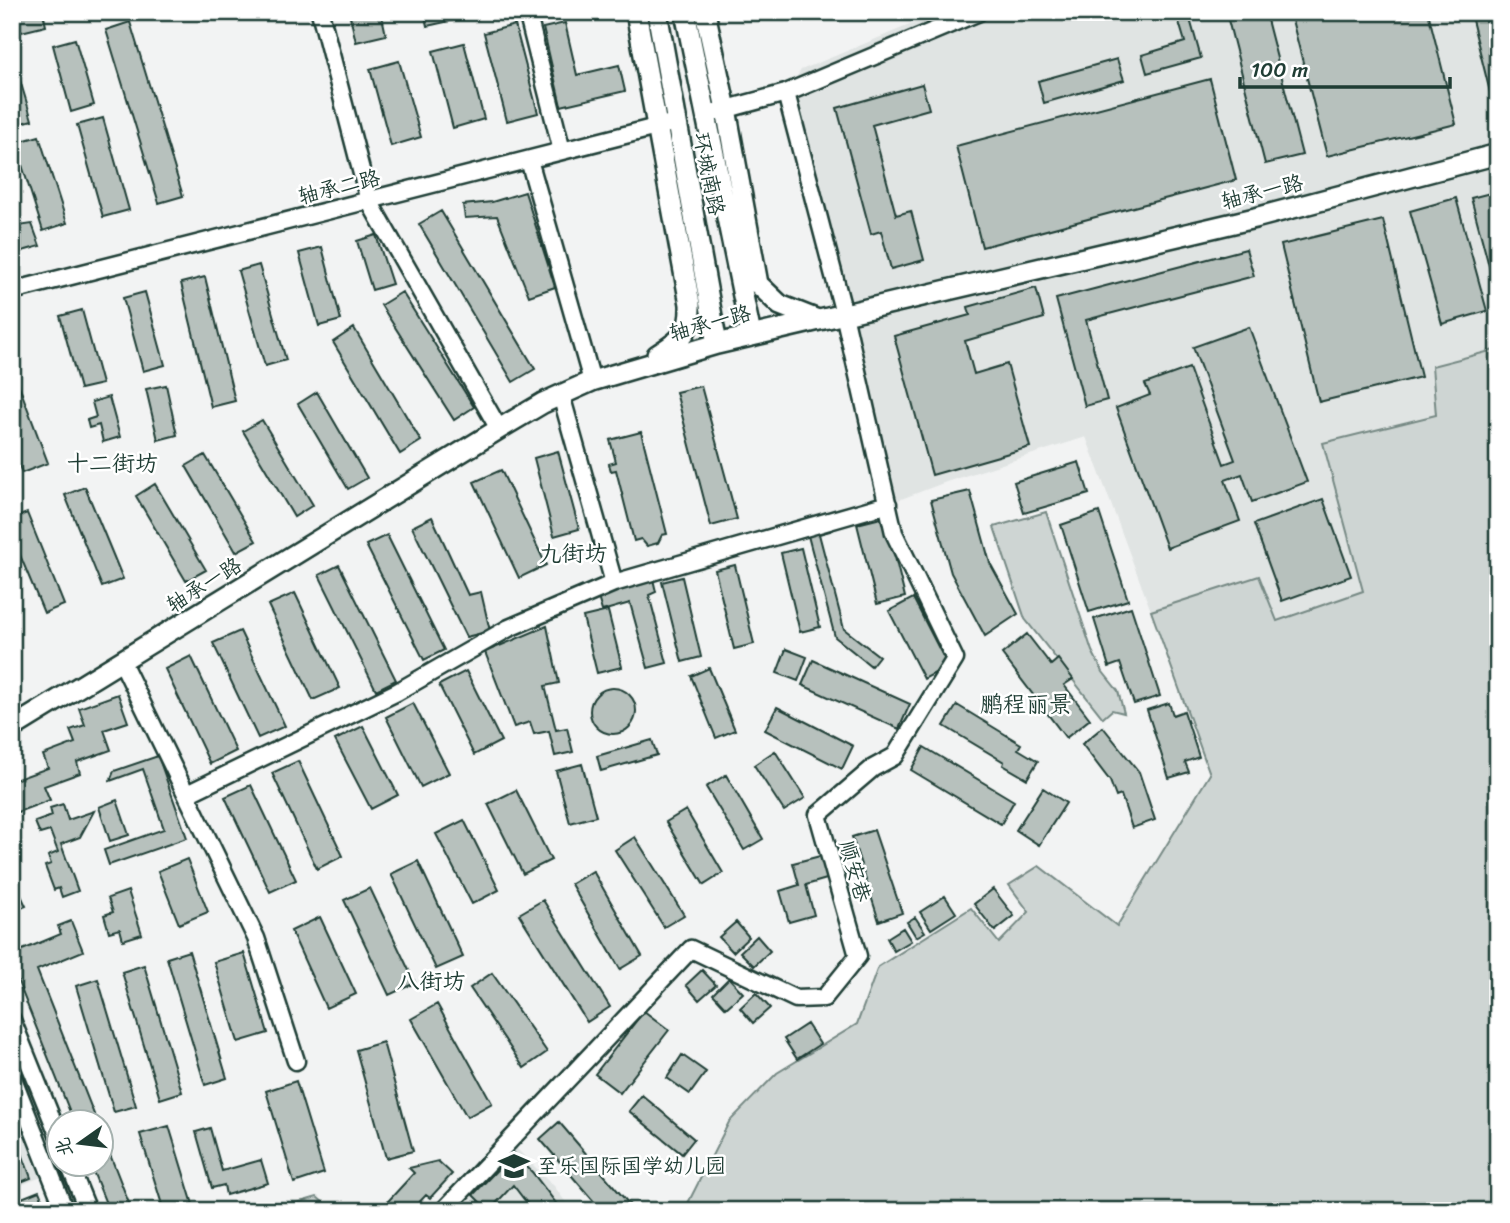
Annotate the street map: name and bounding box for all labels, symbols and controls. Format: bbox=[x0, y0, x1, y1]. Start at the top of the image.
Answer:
scale bar bbox=[1240, 46, 1450, 90]
text: 100 m bbox=[1251, 51, 1308, 89]
street label: 环城南路 bbox=[682, 129, 736, 219]
street label: 轴承二路 bbox=[294, 158, 384, 216]
street label: 轴承一路 bbox=[1217, 163, 1307, 221]
street label: 轴承一路 bbox=[665, 294, 755, 352]
district label: 十二街坊 bbox=[66, 443, 158, 484]
district label: 九街坊 bbox=[539, 533, 608, 574]
street label: 轴承一路 bbox=[158, 547, 250, 623]
district label: 鹏程丽景 bbox=[980, 684, 1072, 725]
street label: 顺安巷 bbox=[828, 835, 882, 907]
district label: 八街坊 bbox=[397, 961, 466, 1002]
north arrow bbox=[46, 1108, 116, 1178]
text: 北 bbox=[46, 1134, 82, 1160]
place label: 至乐国际国学幼儿园 bbox=[537, 1147, 726, 1185]
school or university icon: 至乐国际国学幼儿园 bbox=[497, 1149, 531, 1183]

